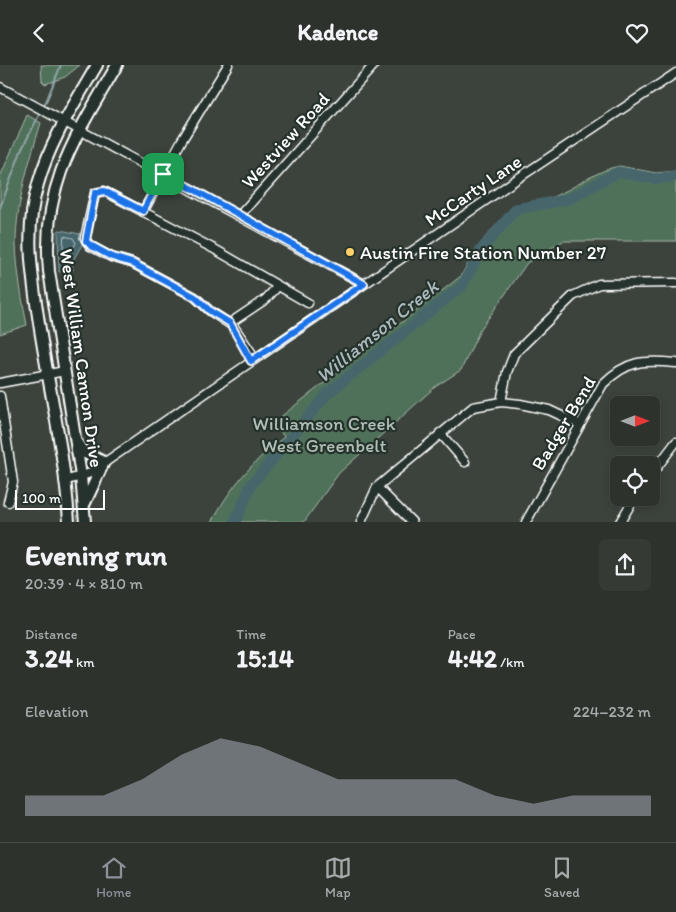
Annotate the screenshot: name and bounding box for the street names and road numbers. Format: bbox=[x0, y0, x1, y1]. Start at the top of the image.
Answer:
street label: Westview Road bbox=[236, 88, 334, 193]
street label: McCarty Lane bbox=[421, 150, 526, 231]
street label: West William Cannon Drive bbox=[55, 247, 108, 469]
street label: Badger Bend bbox=[526, 372, 600, 474]

